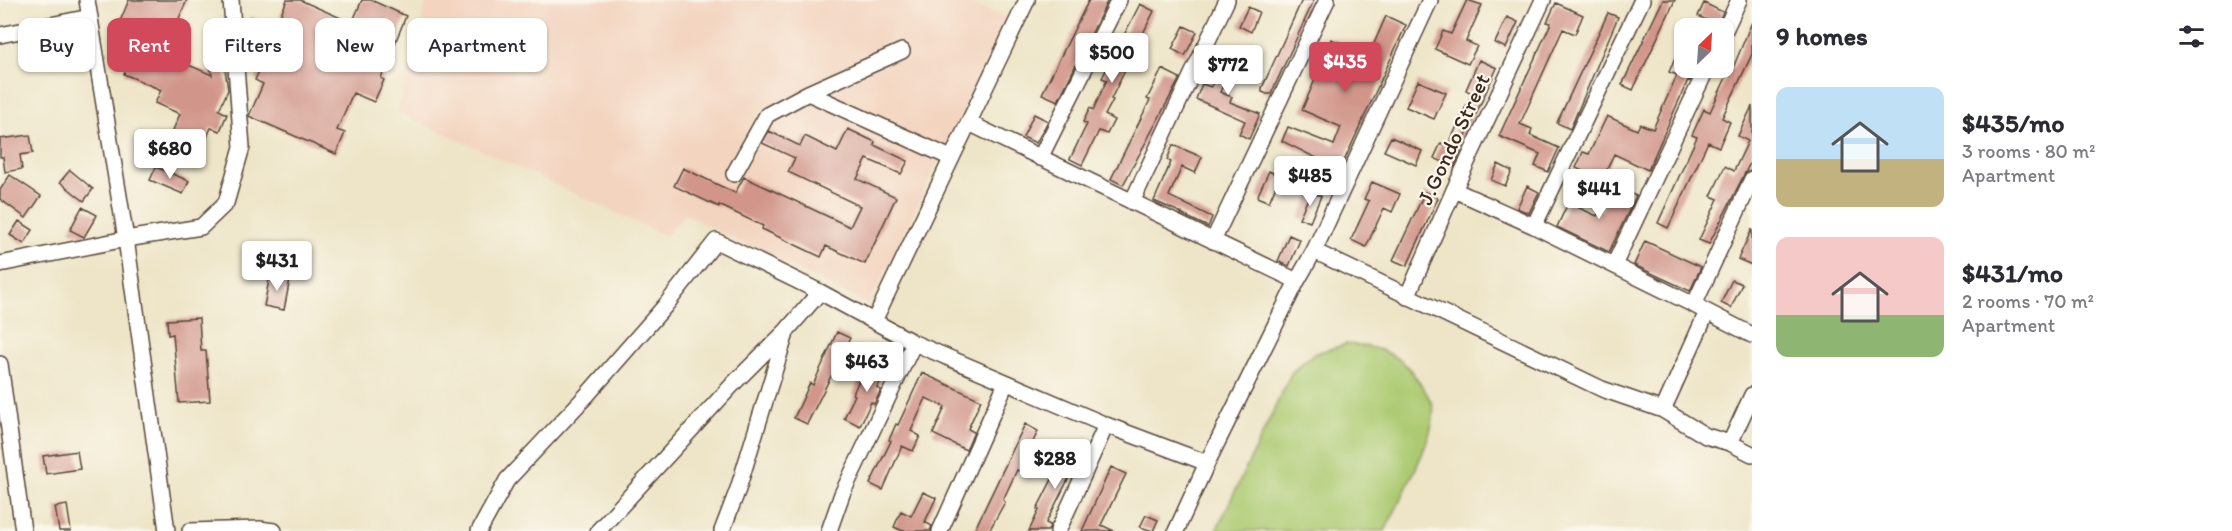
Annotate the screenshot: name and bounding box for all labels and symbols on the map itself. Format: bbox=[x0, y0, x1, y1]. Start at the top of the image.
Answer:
north arrow bbox=[1674, 18, 1734, 78]
pin: $500 bbox=[1076, 33, 1148, 84]
pin: $435 bbox=[1309, 42, 1381, 93]
pin: $772 bbox=[1192, 45, 1264, 96]
street label: J.Gondo Street bbox=[1411, 69, 1496, 209]
pin: $680 bbox=[134, 129, 206, 180]
pin: $485 bbox=[1274, 156, 1346, 207]
pin: $441 bbox=[1563, 169, 1635, 220]
pin: $431 bbox=[241, 241, 313, 292]
pin: $463 bbox=[831, 342, 903, 393]
pin: $288 bbox=[1019, 439, 1091, 490]

